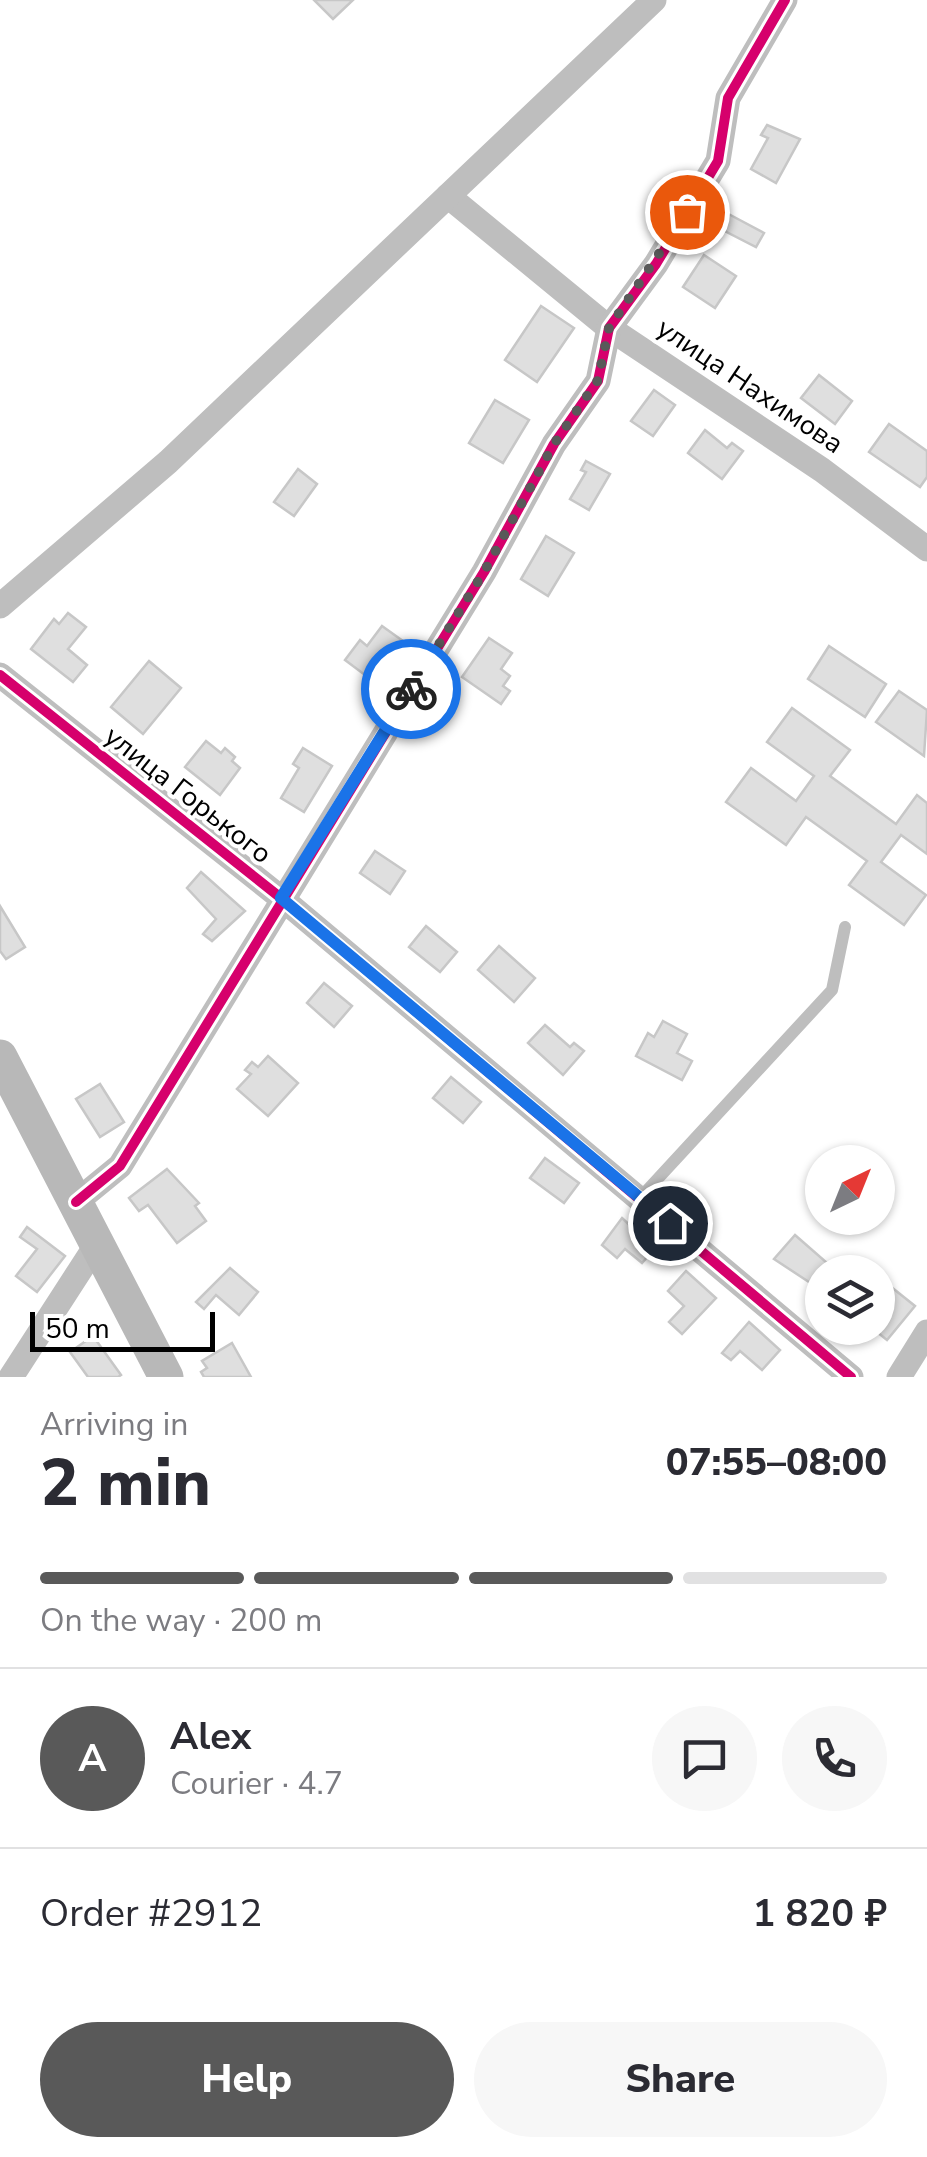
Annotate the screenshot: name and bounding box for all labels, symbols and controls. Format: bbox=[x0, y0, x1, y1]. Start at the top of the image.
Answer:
pin bbox=[645, 170, 730, 255]
icon: bag bbox=[660, 185, 715, 240]
street label: улица Нахимова bbox=[649, 309, 851, 463]
courier bbox=[361, 639, 461, 739]
icon: bike bbox=[384, 662, 439, 717]
street label: улица Горького bbox=[96, 717, 280, 873]
north arrow bbox=[805, 1145, 895, 1235]
map controls bbox=[805, 1145, 895, 1345]
pin bbox=[628, 1181, 713, 1266]
icon: home bbox=[643, 1196, 698, 1251]
button: layers bbox=[805, 1255, 895, 1345]
scale bar bbox=[30, 1307, 215, 1352]
text: 50 m bbox=[45, 1310, 110, 1348]
text: Arriving in bbox=[40, 1403, 188, 1446]
text: 07:55–08:00 bbox=[666, 1437, 887, 1488]
text: 2 min bbox=[40, 1439, 211, 1528]
text: On the way · 200 m bbox=[40, 1599, 322, 1642]
button: chat bbox=[652, 1706, 757, 1811]
button: phone bbox=[782, 1706, 887, 1811]
text: Alex bbox=[170, 1711, 251, 1762]
text: A bbox=[78, 1733, 107, 1784]
text: Courier · 4.7 bbox=[170, 1762, 343, 1805]
text: Order #2912 bbox=[40, 1888, 262, 1939]
text: 1 820 ₽ bbox=[752, 1888, 887, 1939]
button: Help bbox=[40, 2022, 454, 2137]
button: Share bbox=[474, 2022, 887, 2137]

